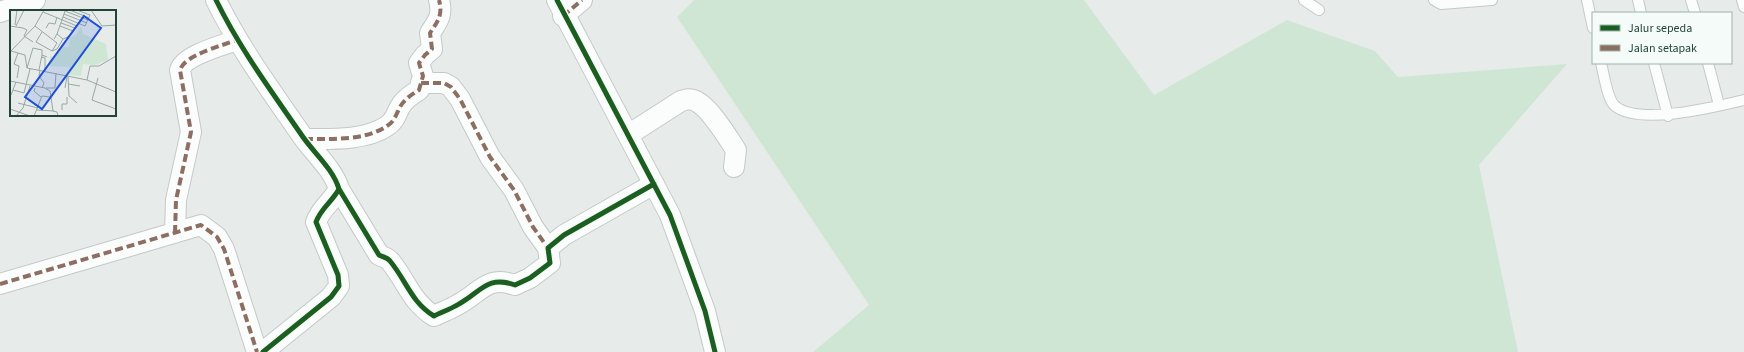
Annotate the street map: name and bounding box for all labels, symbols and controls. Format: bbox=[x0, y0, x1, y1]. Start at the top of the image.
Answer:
inset map bbox=[10, 10, 116, 116]
legend bbox=[1592, 12, 1732, 64]
text: Jalur sepeda bbox=[1628, 20, 1692, 37]
text: Jalan setapak bbox=[1628, 40, 1697, 57]

